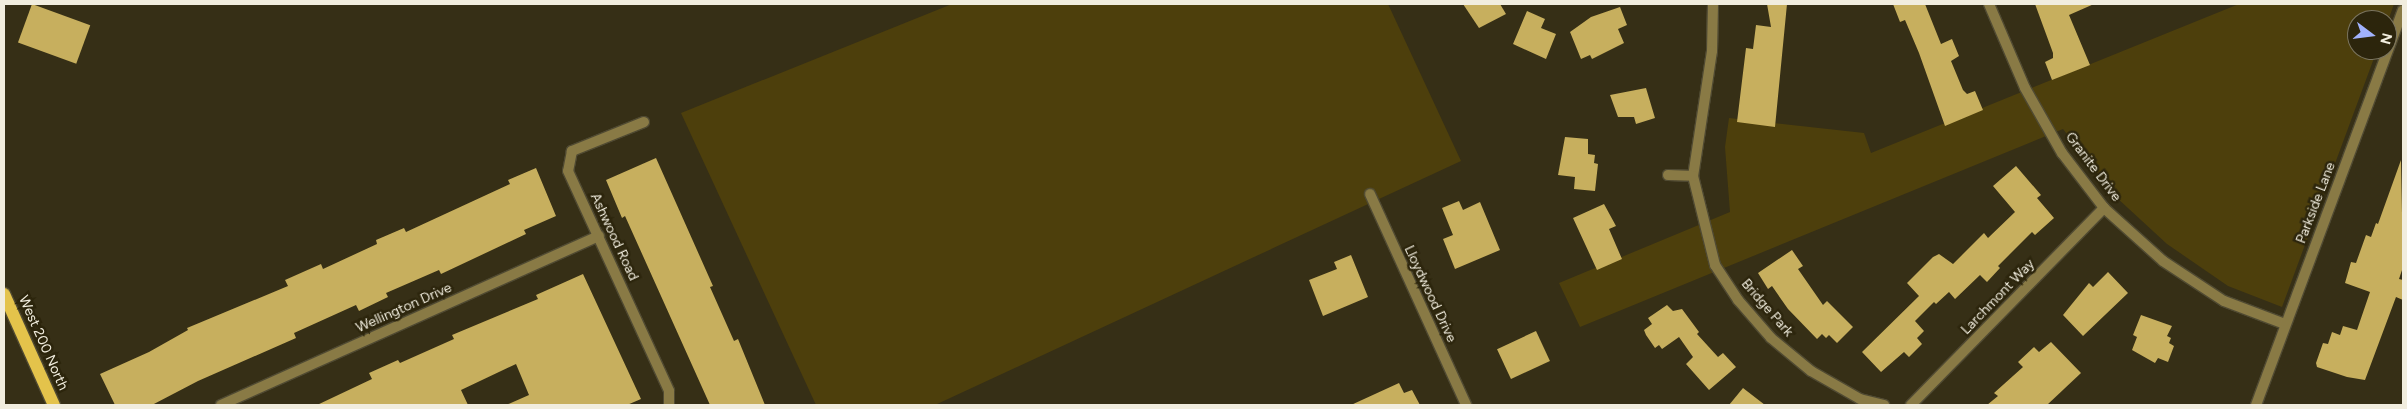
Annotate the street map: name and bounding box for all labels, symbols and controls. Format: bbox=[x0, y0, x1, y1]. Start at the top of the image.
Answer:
north arrow bbox=[2347, 10, 2397, 60]
text: N bbox=[2376, 31, 2396, 46]
street label: Granite Drive bbox=[2062, 129, 2124, 205]
street label: Parkside Lane bbox=[2293, 160, 2339, 246]
street label: Ashwood Road bbox=[586, 191, 642, 283]
street label: Lloydwood Drive bbox=[1400, 243, 1460, 345]
street label: Larchmont Way bbox=[1958, 256, 2038, 338]
street label: Bridge Park bbox=[1737, 276, 1797, 340]
street label: Wellington Drive bbox=[354, 279, 454, 337]
street label: West 200 North bbox=[15, 293, 71, 393]

